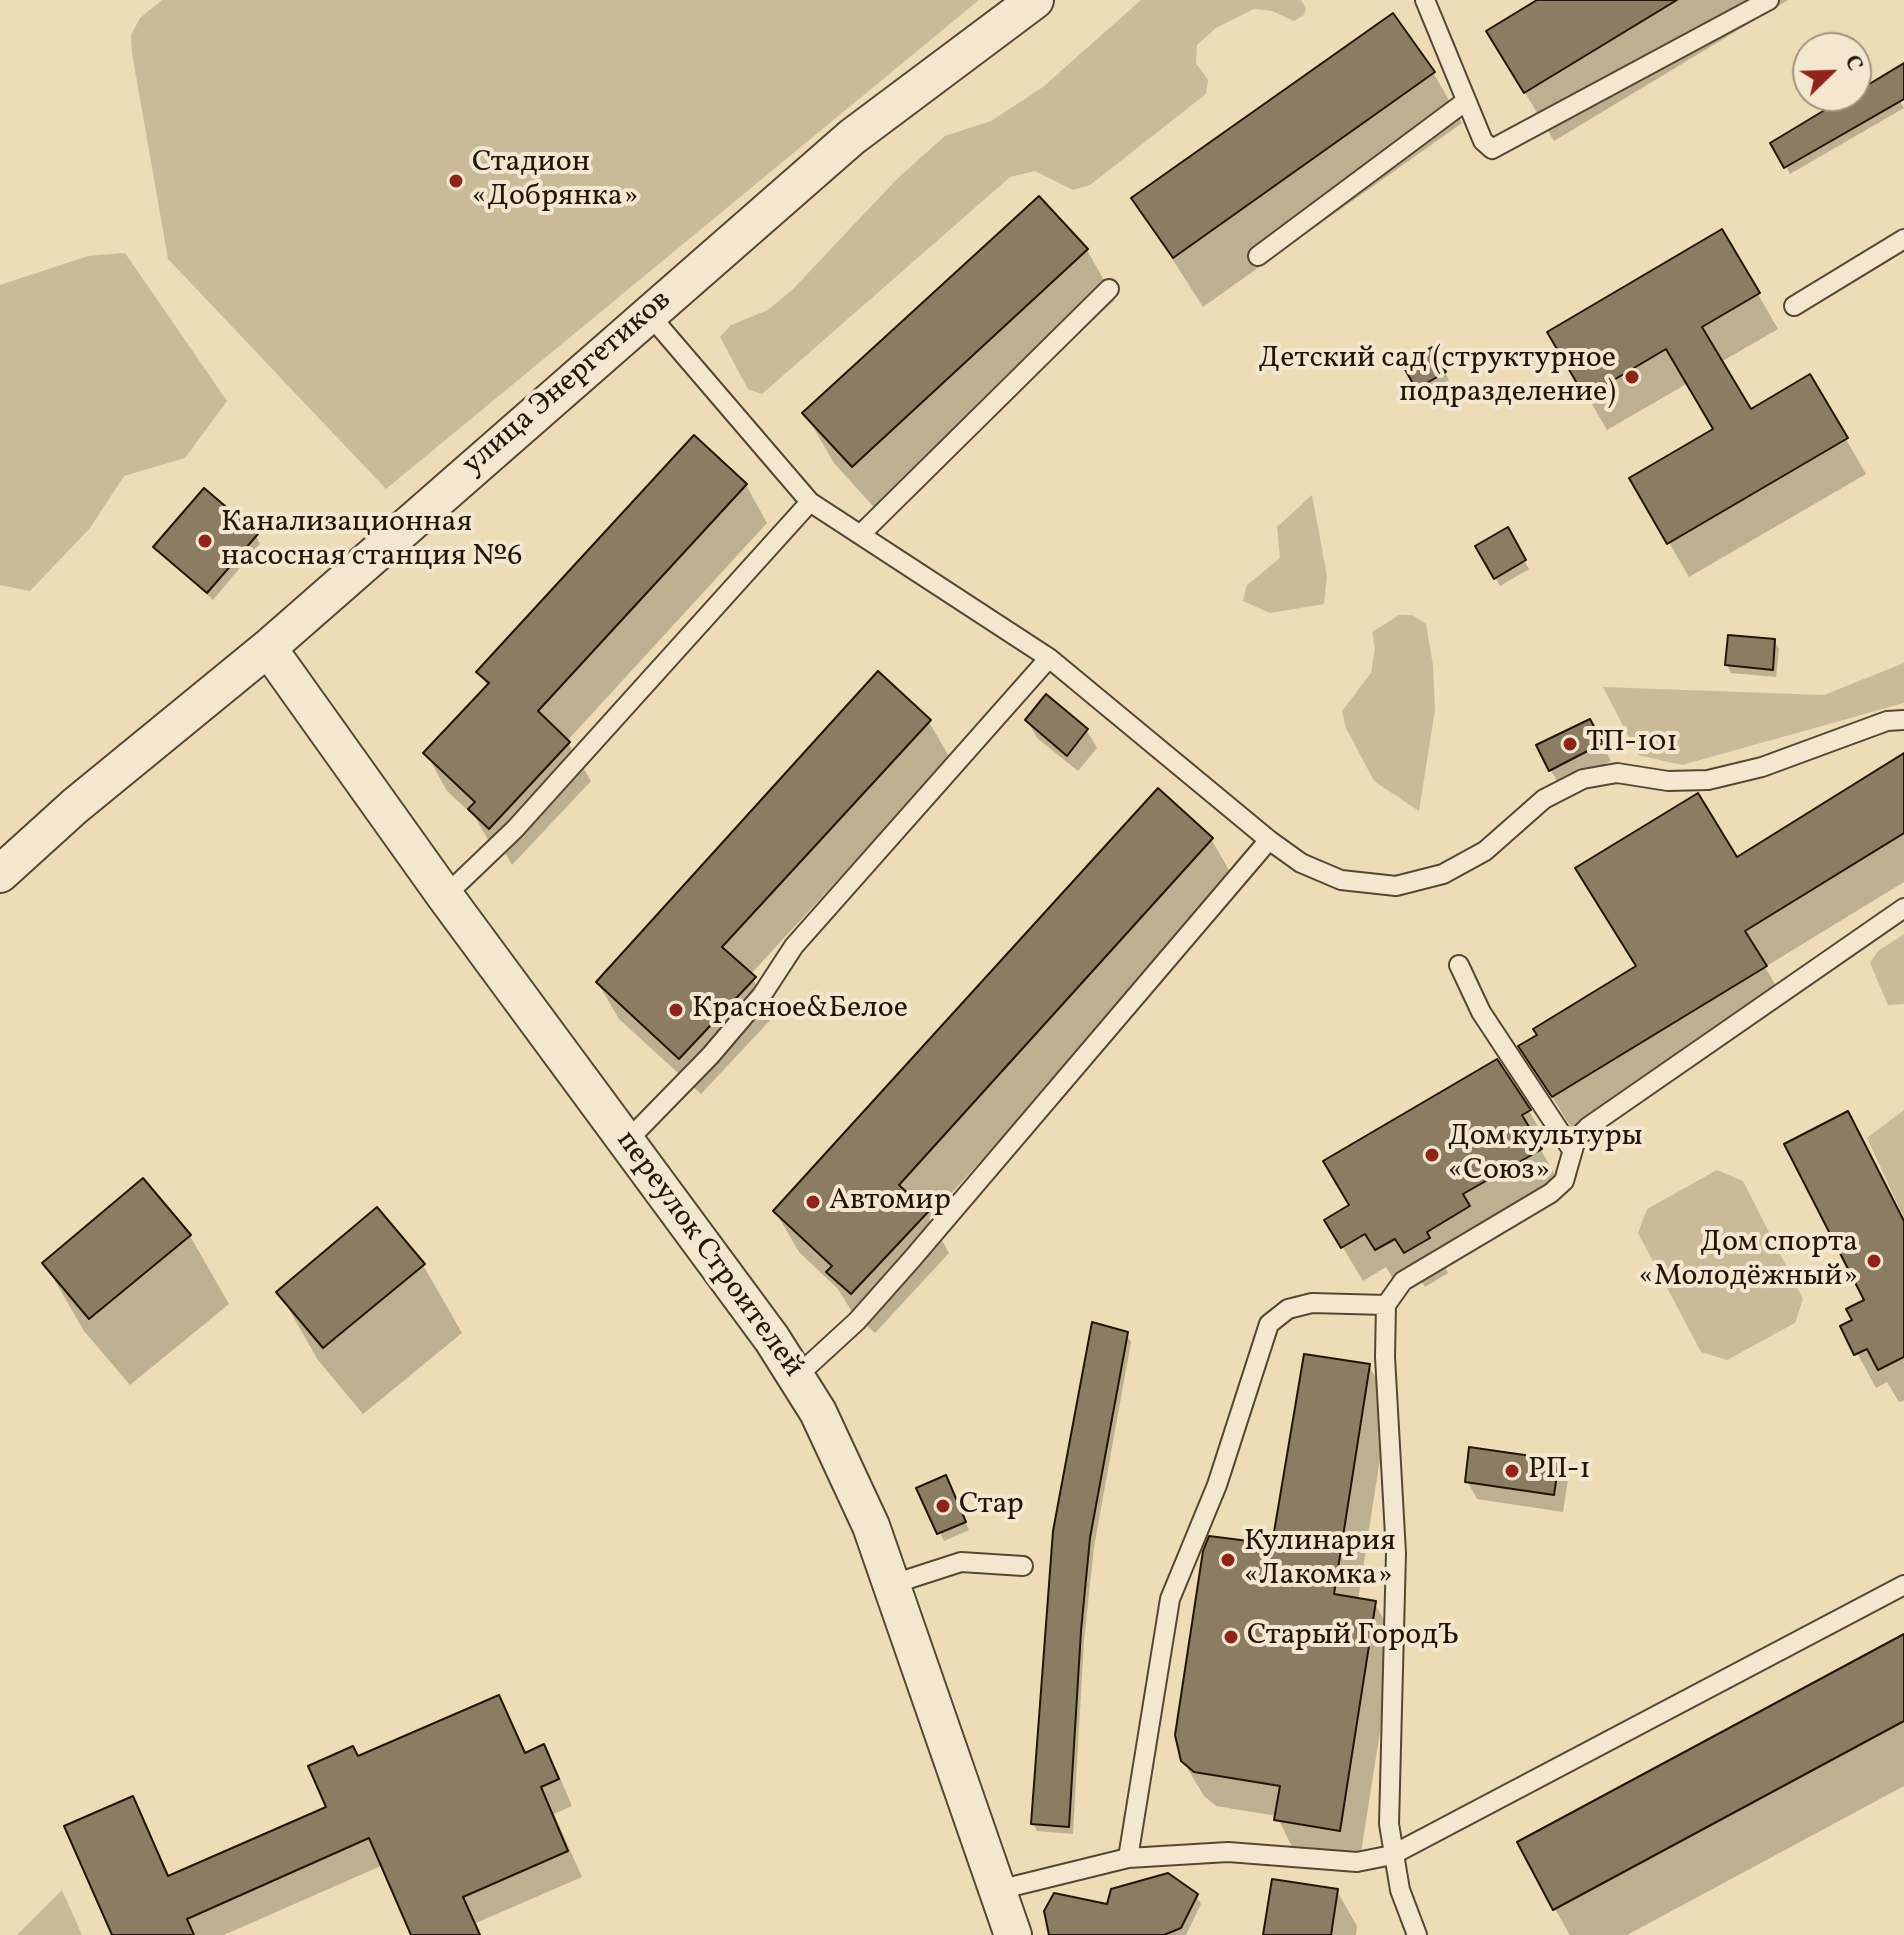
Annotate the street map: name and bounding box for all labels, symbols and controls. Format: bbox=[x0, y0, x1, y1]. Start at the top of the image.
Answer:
north arrow bbox=[1792, 32, 1872, 112]
text: С bbox=[1836, 51, 1870, 76]
place label: Стадион «Добрянка» bbox=[472, 146, 638, 216]
marker: Стадион «Добрянка» bbox=[447, 172, 465, 190]
street label: улица Энергетиков bbox=[456, 284, 680, 484]
place label: Детский сад (структурное подразделение) bbox=[1259, 342, 1616, 412]
marker: Детский сад (структурное подразделение) bbox=[1623, 368, 1641, 386]
place label: Канализационная насосная станция №6 bbox=[221, 506, 522, 576]
marker: Канализационная насосная станция №6 bbox=[196, 532, 214, 550]
place label: ТП-101 bbox=[1586, 726, 1678, 762]
marker: ТП-101 bbox=[1561, 735, 1579, 753]
place label: Красное&Белое bbox=[692, 992, 908, 1028]
marker: Красное&Белое bbox=[667, 1001, 685, 1019]
place label: Дом культуры «Союз» bbox=[1448, 1120, 1643, 1190]
street label: переулок Строителей bbox=[607, 1125, 809, 1385]
marker: Дом культуры «Союз» bbox=[1423, 1146, 1441, 1164]
place label: Автомир bbox=[829, 1184, 951, 1220]
marker: Автомир bbox=[804, 1193, 822, 1211]
place label: Дом спорта «Молодёжный» bbox=[1639, 1226, 1858, 1296]
marker: Дом спорта «Молодёжный» bbox=[1865, 1252, 1883, 1270]
place label: РП-1 bbox=[1528, 1453, 1591, 1489]
marker: РП-1 bbox=[1503, 1462, 1521, 1480]
place label: Стар bbox=[959, 1488, 1024, 1524]
marker: Стар bbox=[934, 1497, 952, 1515]
place label: Кулинария «Лакомка» bbox=[1244, 1525, 1396, 1596]
marker: Кулинария «Лакомка» bbox=[1219, 1551, 1237, 1569]
place label: Старый ГородЪ bbox=[1247, 1619, 1459, 1655]
marker: Старый ГородЪ bbox=[1222, 1628, 1240, 1646]

